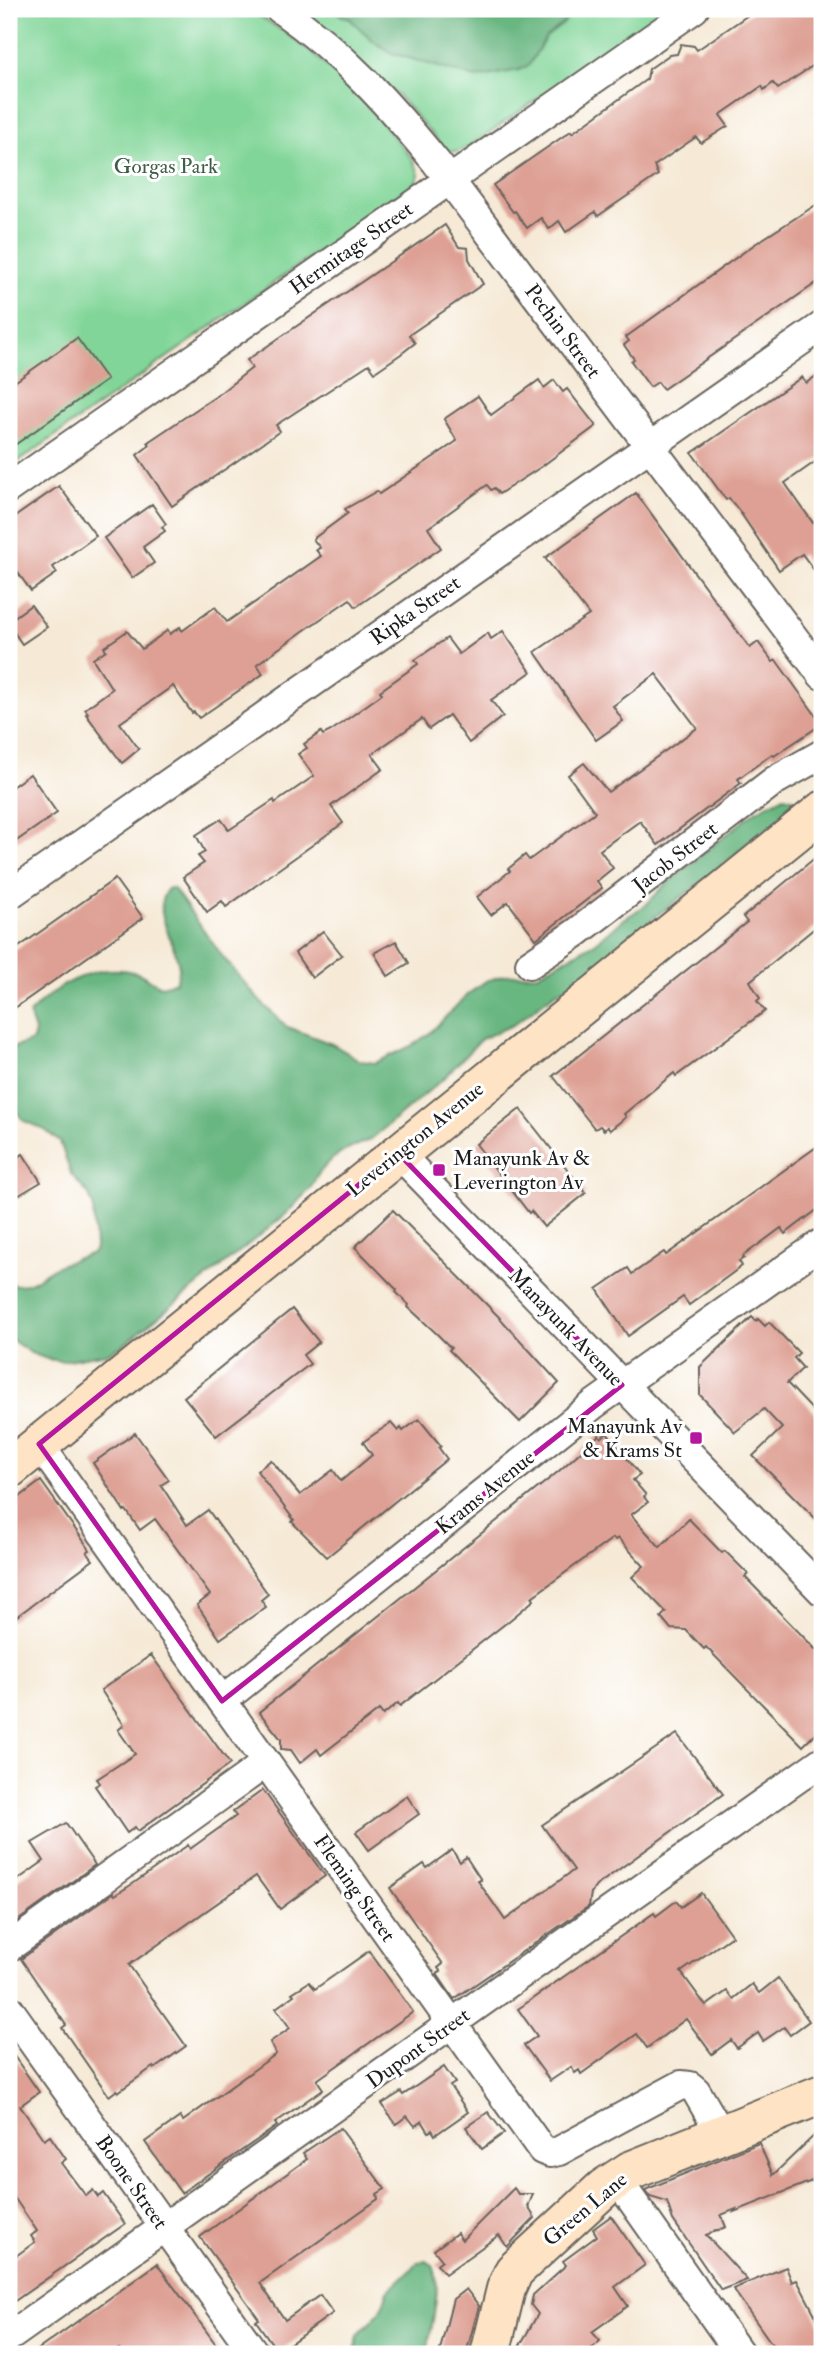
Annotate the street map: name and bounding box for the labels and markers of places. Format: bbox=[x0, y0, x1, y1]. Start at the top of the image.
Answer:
place label: Manayunk Av & Leverington Av bbox=[453, 1145, 590, 1196]
marker: Manayunk Av & Leverington Av bbox=[431, 1162, 447, 1178]
place label: Manayunk Av & Krams St bbox=[567, 1413, 683, 1464]
marker: Manayunk Av & Krams St bbox=[688, 1430, 704, 1446]

